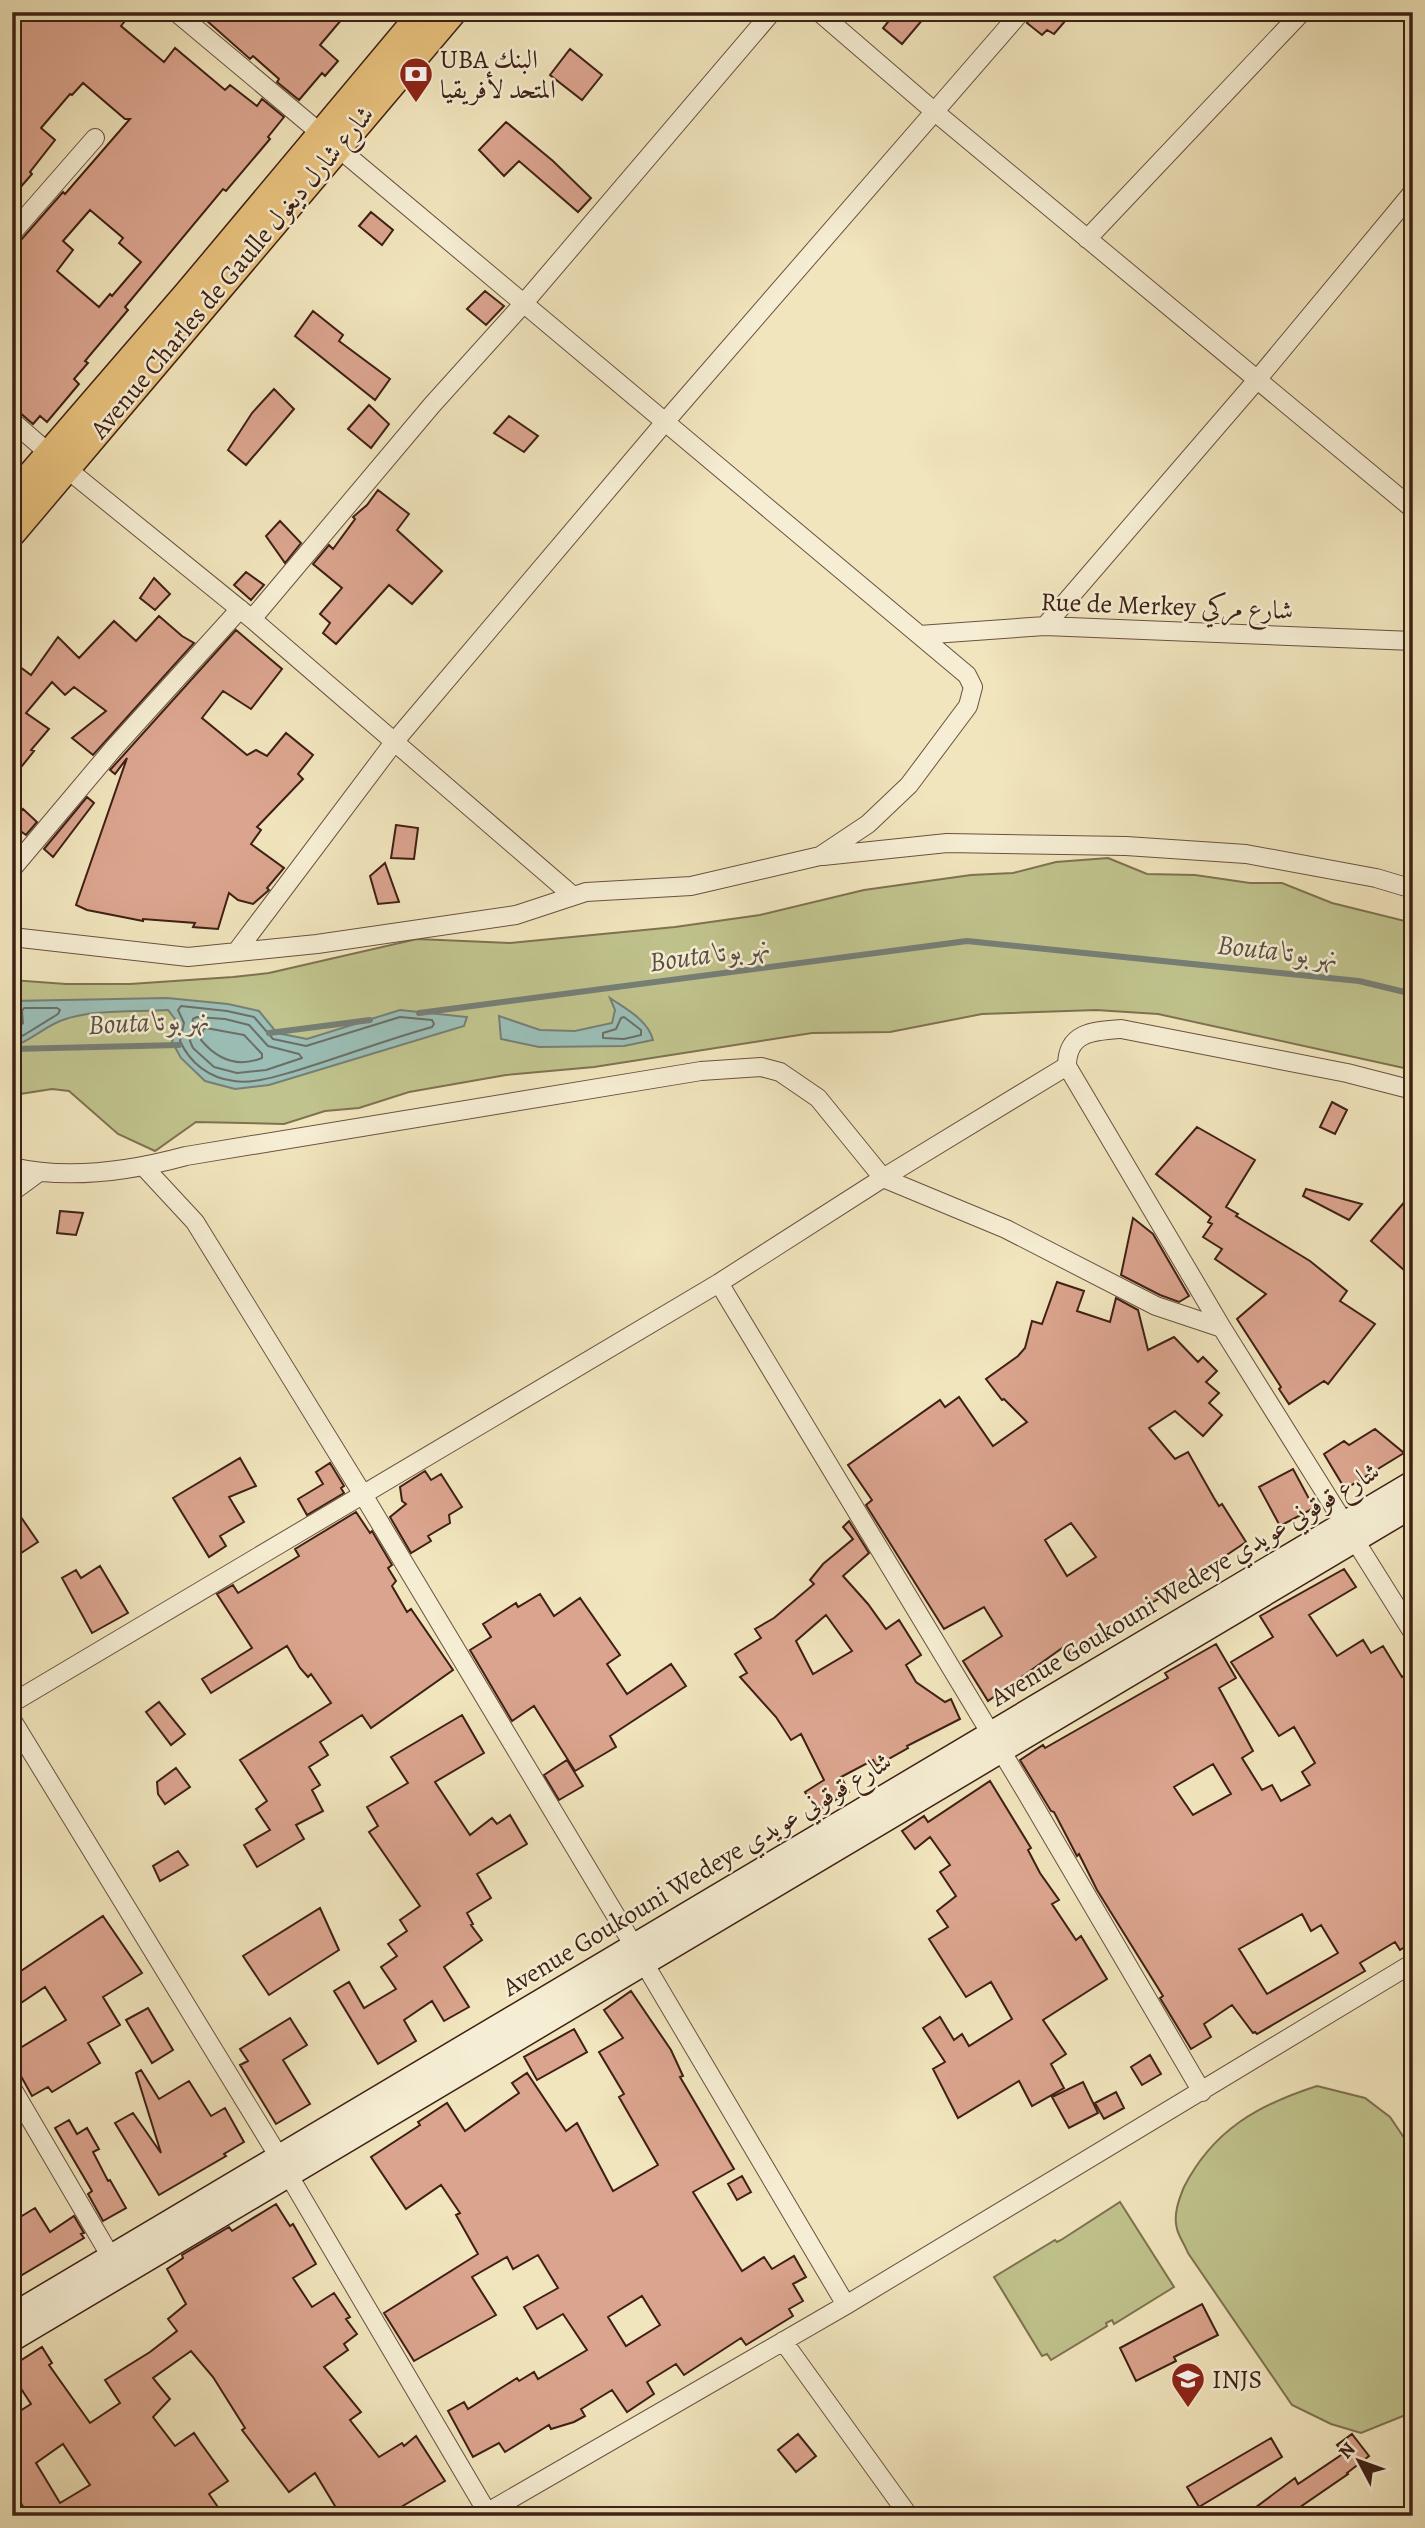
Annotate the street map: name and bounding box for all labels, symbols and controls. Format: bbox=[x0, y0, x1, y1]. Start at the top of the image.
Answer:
place label: UBA البنك المتحد لأفريقيا bbox=[440, 42, 556, 107]
bank icon: UBA البنك المتحد لأفريقيا bbox=[397, 55, 435, 104]
street label: Avenue Charles de Gaulle شارع شارل ديغول bbox=[81, 98, 385, 449]
street label: Rue de Merkey شارع مركي bbox=[1040, 584, 1294, 632]
water label: Bouta نهر بوتا bbox=[1215, 926, 1341, 976]
water label: Bouta نهر بوتا bbox=[647, 927, 773, 981]
water label: Bouta نهر بوتا bbox=[87, 1000, 211, 1044]
street label: Avenue Goukouni Wedeye شارع قوقوني عويدي bbox=[983, 1454, 1388, 1718]
street label: Avenue Goukouni Wedeye شارع قوقوني عويدي bbox=[495, 1744, 900, 2008]
school or university icon: INJS bbox=[1169, 2360, 1207, 2409]
place label: INJS bbox=[1212, 2362, 1262, 2397]
north arrow bbox=[1324, 2426, 1394, 2496]
text: N bbox=[1333, 2437, 1361, 2464]

